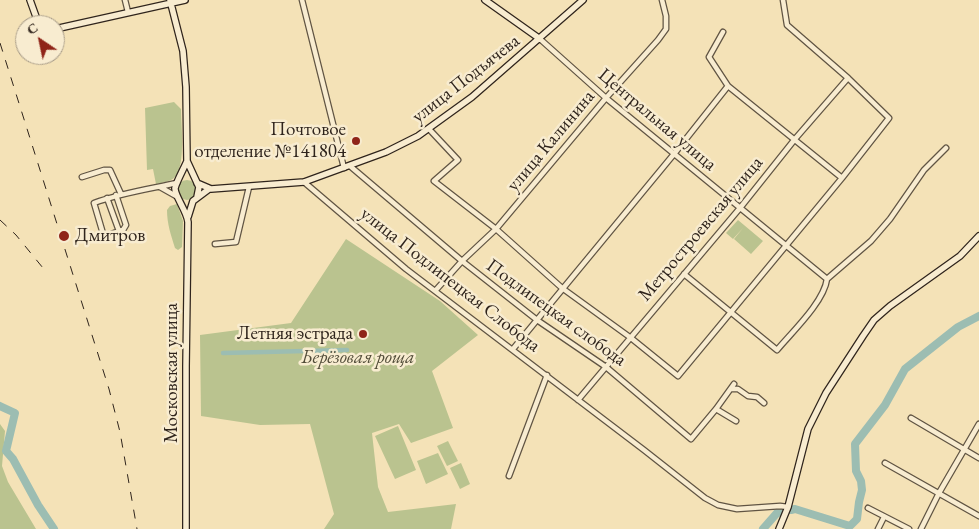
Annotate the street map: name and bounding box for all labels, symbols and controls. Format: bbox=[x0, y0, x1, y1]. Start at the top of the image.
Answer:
north arrow bbox=[15, 15, 65, 65]
text: С bbox=[23, 18, 41, 39]
street label: улица Подъячева bbox=[408, 30, 524, 128]
street label: Центральная улица bbox=[593, 64, 721, 176]
street label: улица Калинина bbox=[502, 86, 600, 196]
place label: Почтовое отделение №141804 bbox=[194, 119, 346, 163]
marker: Почтовое отделение №141804 bbox=[350, 135, 362, 147]
street label: Метростроевская улица bbox=[634, 152, 768, 306]
street label: улица Подлипецкая Слобода bbox=[355, 203, 545, 357]
place label: Дмитров bbox=[75, 225, 145, 247]
marker: Дмитров bbox=[57, 229, 71, 243]
street label: Подлипецкая слобода bbox=[481, 254, 631, 372]
street label: Московская улица bbox=[161, 303, 183, 443]
place label: Летняя эстрада bbox=[237, 323, 353, 345]
marker: Летняя эстрада bbox=[357, 328, 369, 340]
park label: Берёзовая роща bbox=[301, 347, 415, 369]

